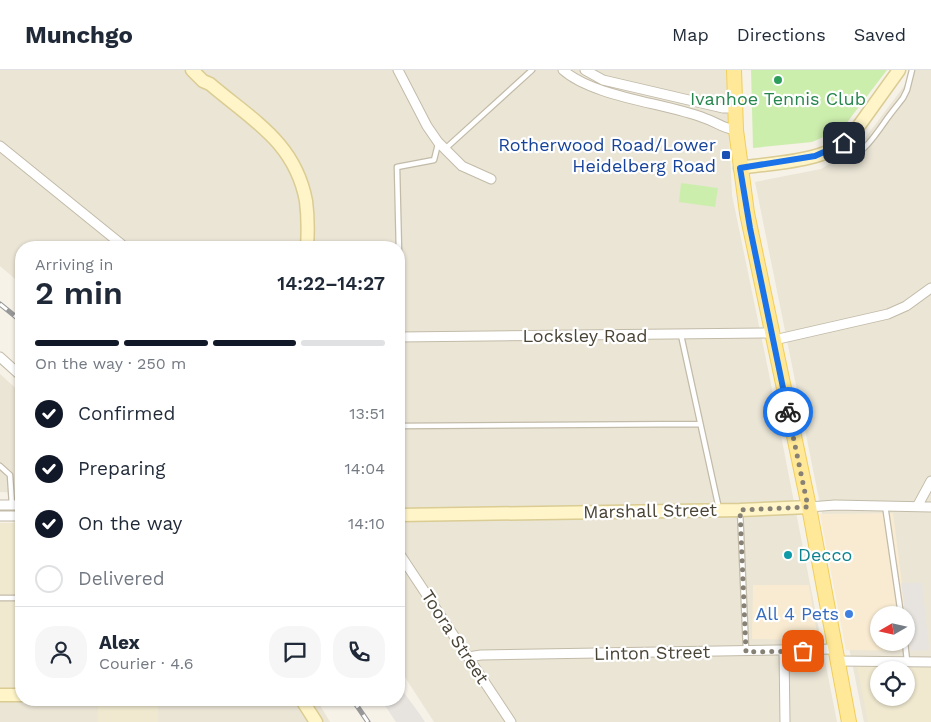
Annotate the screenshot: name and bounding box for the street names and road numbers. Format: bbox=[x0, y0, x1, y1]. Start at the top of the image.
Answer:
street label: Locksley Road bbox=[522, 325, 648, 346]
street label: Marshall Street bbox=[583, 499, 718, 522]
street label: Toora Street bbox=[417, 586, 494, 688]
street label: Linton Street bbox=[594, 641, 711, 664]

